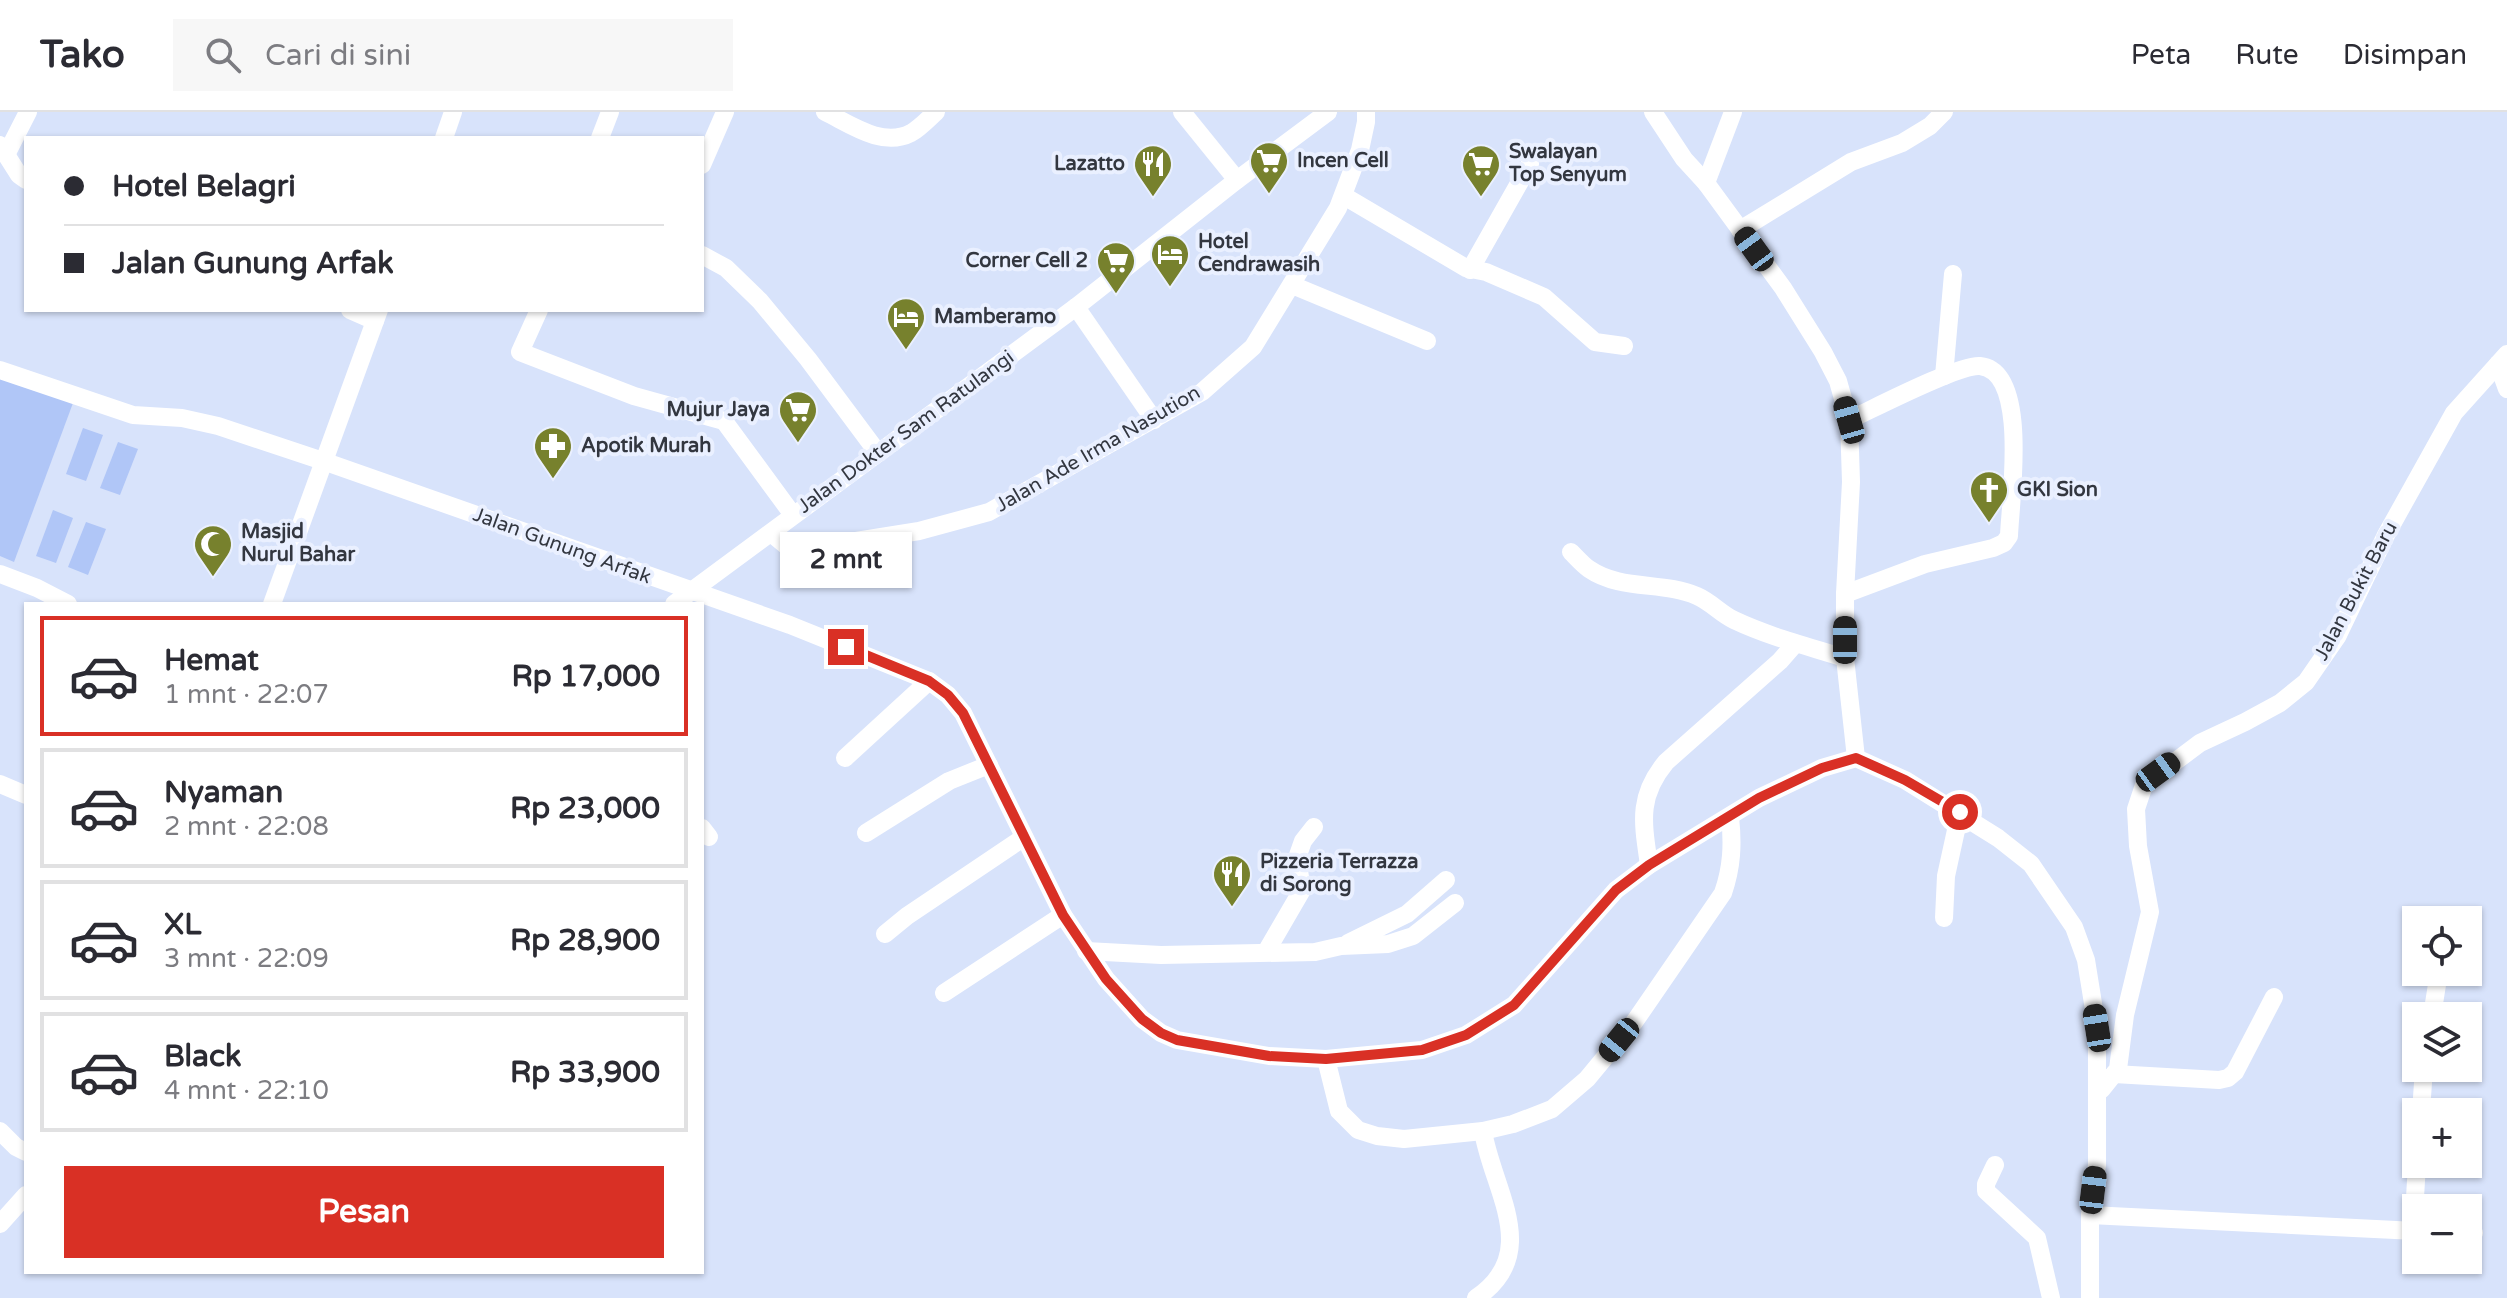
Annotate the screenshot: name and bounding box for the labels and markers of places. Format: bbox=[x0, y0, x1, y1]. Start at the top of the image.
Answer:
supermarket icon: Incen Cell bbox=[1248, 140, 1290, 195]
place label: Swalayan Top Senyum bbox=[1508, 140, 1627, 187]
restaurant icon: Lazatto bbox=[1132, 143, 1174, 198]
supermarket icon: Swalayan Top Senyum bbox=[1460, 143, 1502, 198]
place label: Incen Cell bbox=[1297, 149, 1389, 173]
place label: Lazatto bbox=[1054, 152, 1125, 176]
place label: Hotel Cendrawasih bbox=[1198, 230, 1320, 277]
hotel icon: Hotel Cendrawasih bbox=[1149, 233, 1191, 288]
supermarket icon: Corner Cell 2 bbox=[1095, 240, 1137, 295]
place label: Corner Cell 2 bbox=[966, 249, 1088, 273]
hotel icon: Mamberamo bbox=[885, 296, 927, 351]
place label: Mamberamo bbox=[934, 305, 1056, 329]
supermarket icon: Mujur Jaya bbox=[777, 389, 819, 444]
place label: Mujur Jaya bbox=[666, 398, 770, 422]
pharmacy icon: Apotik Murah bbox=[532, 425, 574, 480]
place label: Apotik Murah bbox=[581, 434, 712, 458]
church icon: GKI Sion bbox=[1968, 469, 2010, 524]
place label: GKI Sion bbox=[2017, 478, 2098, 502]
place label: Masjid Nurul Bahar bbox=[241, 520, 356, 567]
mosque icon: Masjid Nurul Bahar bbox=[192, 523, 234, 578]
place label: Pizzeria Terrazza di Sorong bbox=[1260, 850, 1419, 897]
restaurant icon: Pizzeria Terrazza di Sorong bbox=[1211, 853, 1253, 908]

